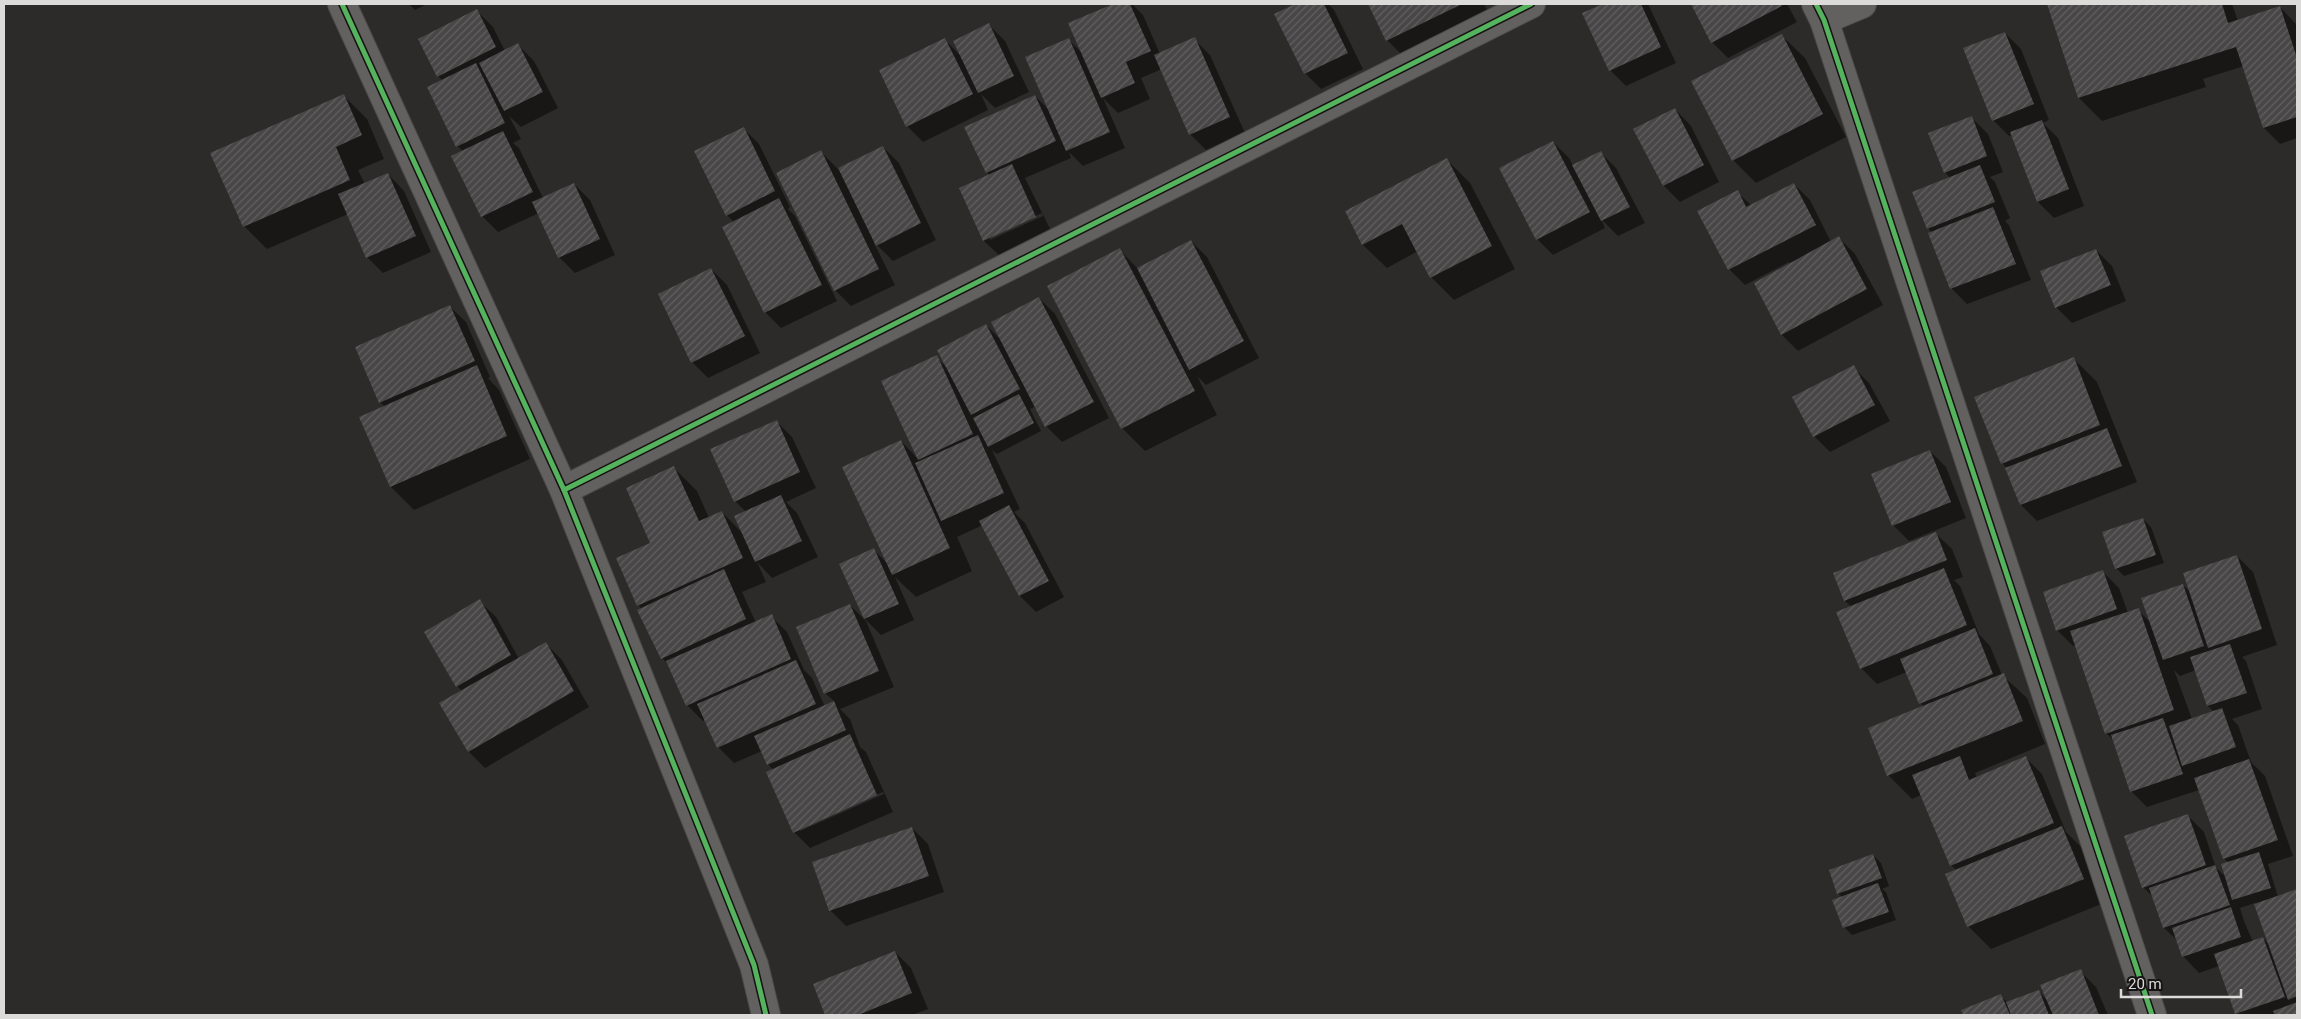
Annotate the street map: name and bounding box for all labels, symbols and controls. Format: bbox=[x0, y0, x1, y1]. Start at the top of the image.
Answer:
scale bar bbox=[2121, 966, 2241, 998]
text: 20 m bbox=[2128, 975, 2162, 993]

